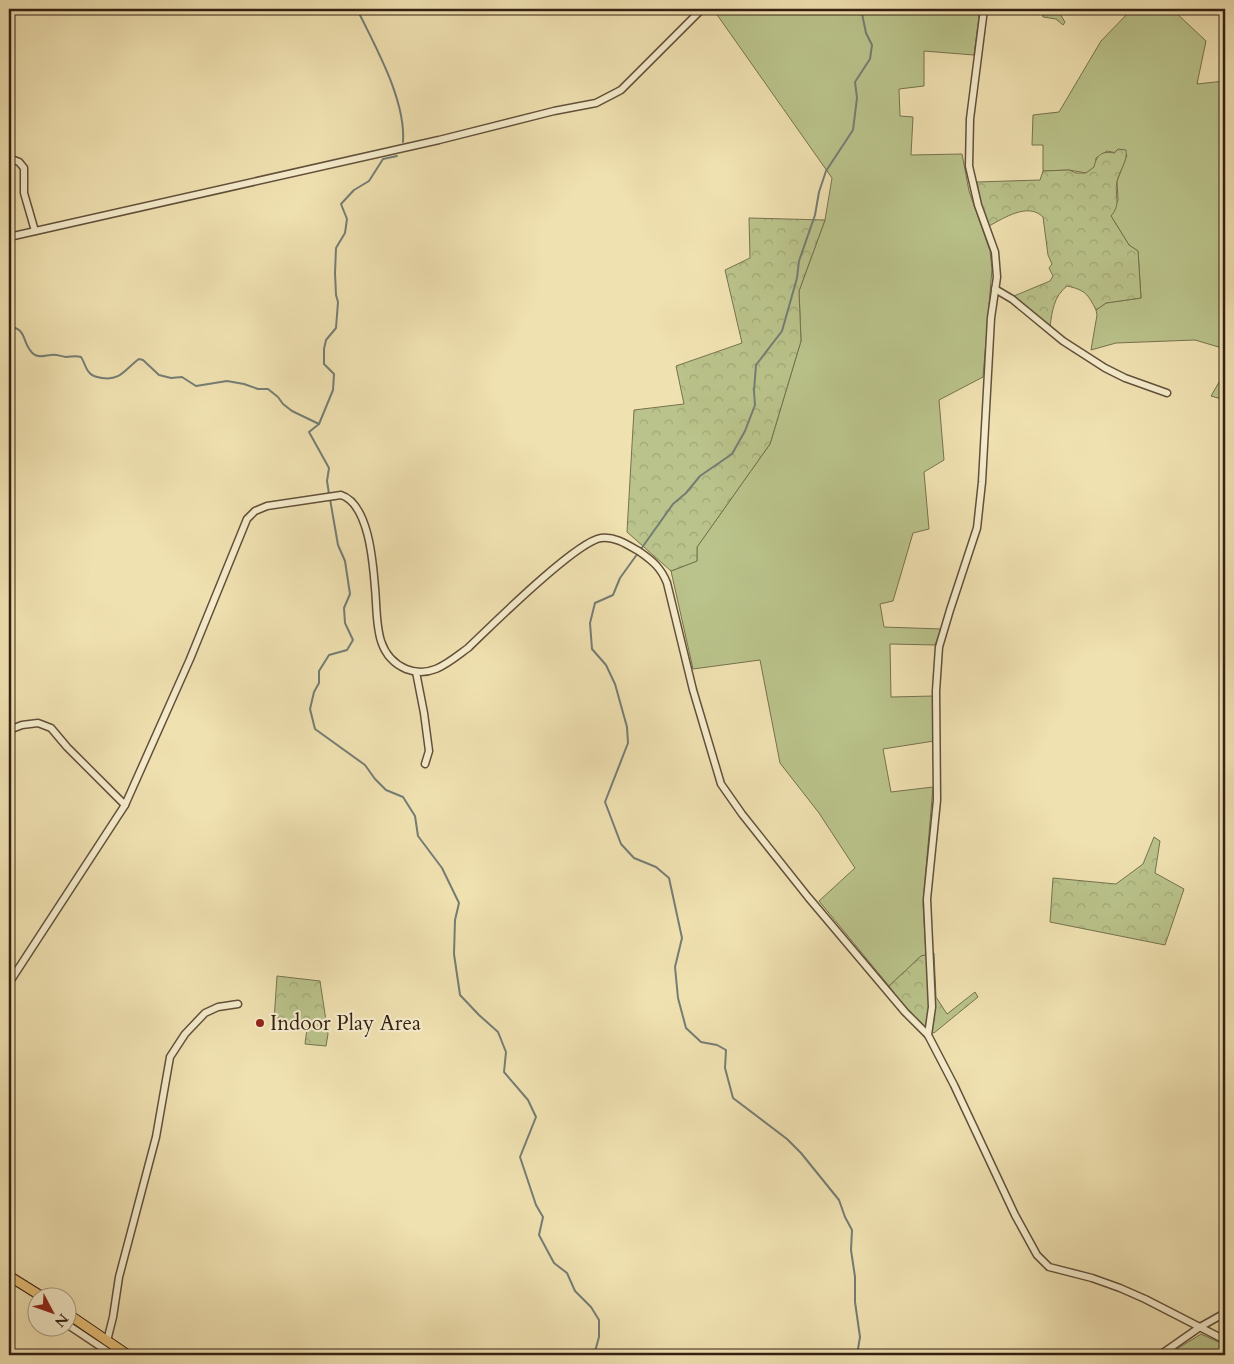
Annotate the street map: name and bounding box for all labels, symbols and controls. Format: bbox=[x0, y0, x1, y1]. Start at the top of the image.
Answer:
place label: Indoor Play Area bbox=[270, 1009, 421, 1038]
marker: Indoor Play Area bbox=[254, 1017, 266, 1029]
north arrow bbox=[28, 1286, 78, 1336]
text: N bbox=[50, 1309, 73, 1331]

